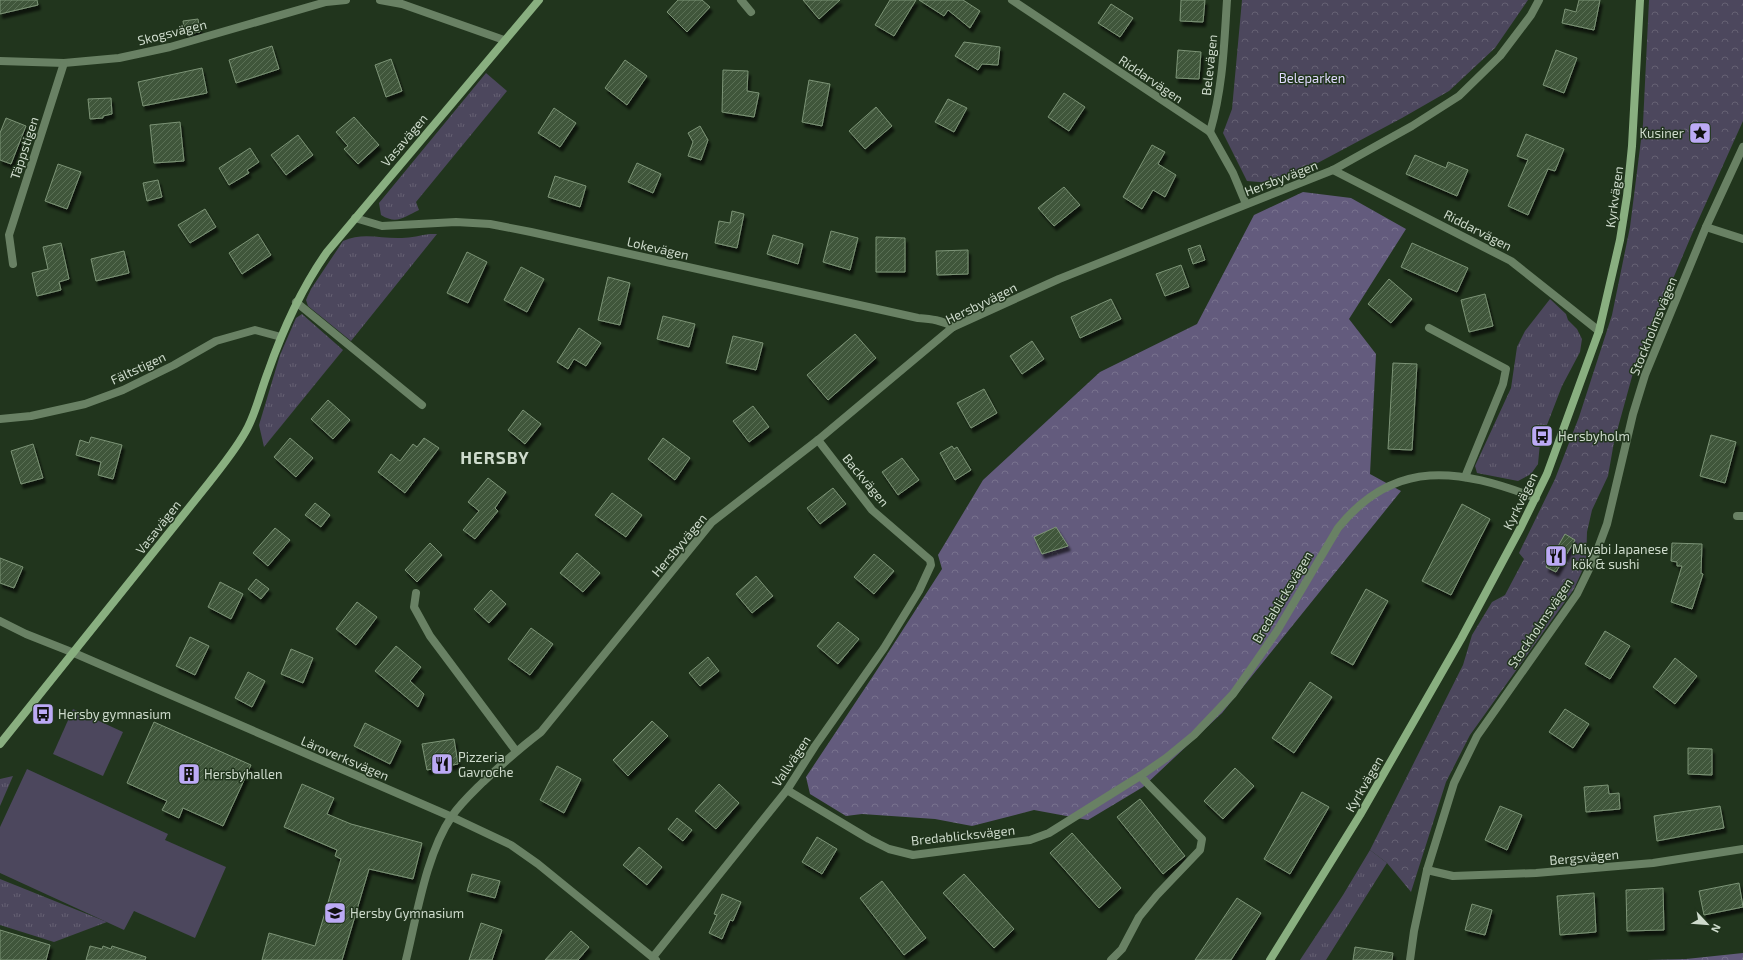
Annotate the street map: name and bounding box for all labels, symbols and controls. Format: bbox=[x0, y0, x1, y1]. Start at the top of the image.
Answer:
street label: Skogsvägen bbox=[136, 16, 208, 48]
street label: Belevägen bbox=[1198, 34, 1220, 96]
street label: Riddarvägen bbox=[1116, 52, 1186, 106]
park label: Beleparken bbox=[1279, 70, 1345, 86]
street label: Vasavägen bbox=[377, 110, 431, 170]
street label: Täppstigen bbox=[6, 115, 42, 181]
place icon: Kusiner bbox=[1687, 120, 1713, 146]
place label: Kusiner bbox=[1639, 125, 1684, 141]
street label: Hersbyvägen bbox=[1242, 157, 1320, 199]
street label: Kyrkvägen bbox=[1602, 165, 1626, 229]
street label: Riddarvägen bbox=[1441, 206, 1515, 254]
street label: Lokevägen bbox=[625, 233, 691, 263]
street label: Stockholmsvägen bbox=[1626, 274, 1680, 378]
street label: Hersbyvägen bbox=[943, 279, 1019, 327]
street label: Fältstigen bbox=[108, 348, 168, 388]
bus stop icon: Hersbyholm bbox=[1529, 423, 1555, 449]
place label: Hersbyholm bbox=[1558, 428, 1630, 444]
district label: HERSBY bbox=[460, 447, 530, 467]
street label: Backvägen bbox=[839, 450, 893, 510]
street label: Kyrkvägen bbox=[1499, 470, 1541, 532]
street label: Vasavägen bbox=[132, 497, 184, 557]
street label: Hersbyvägen bbox=[648, 510, 710, 580]
place label: Miyabi Japanese kök & sushi bbox=[1572, 541, 1668, 572]
restaurant icon: Miyabi Japanese kök & sushi bbox=[1543, 543, 1569, 569]
street label: Bredablicksvägen bbox=[1248, 548, 1316, 646]
street label: Stockholmsvägen bbox=[1504, 575, 1576, 671]
bus stop icon: Hersby gymnasium bbox=[30, 701, 56, 727]
place label: Hersby gymnasium bbox=[58, 706, 171, 722]
street label: Läroverksvägen bbox=[299, 732, 391, 784]
street label: Vallvägen bbox=[768, 733, 814, 789]
place label: Pizzeria Gavroche bbox=[458, 749, 514, 780]
restaurant icon: Pizzeria Gavroche bbox=[429, 751, 455, 777]
street label: Kyrkvägen bbox=[1342, 753, 1386, 815]
building icon: Hersbyhallen bbox=[176, 761, 202, 787]
place label: Hersbyhallen bbox=[204, 766, 283, 782]
street label: Bredablicksvägen bbox=[910, 822, 1016, 848]
street label: Bergsvägen bbox=[1549, 846, 1619, 868]
school or university icon: Hersby Gymnasium bbox=[322, 900, 348, 926]
north arrow bbox=[1687, 904, 1727, 944]
place label: Hersby Gymnasium bbox=[350, 905, 464, 921]
text: N bbox=[1709, 922, 1724, 935]

